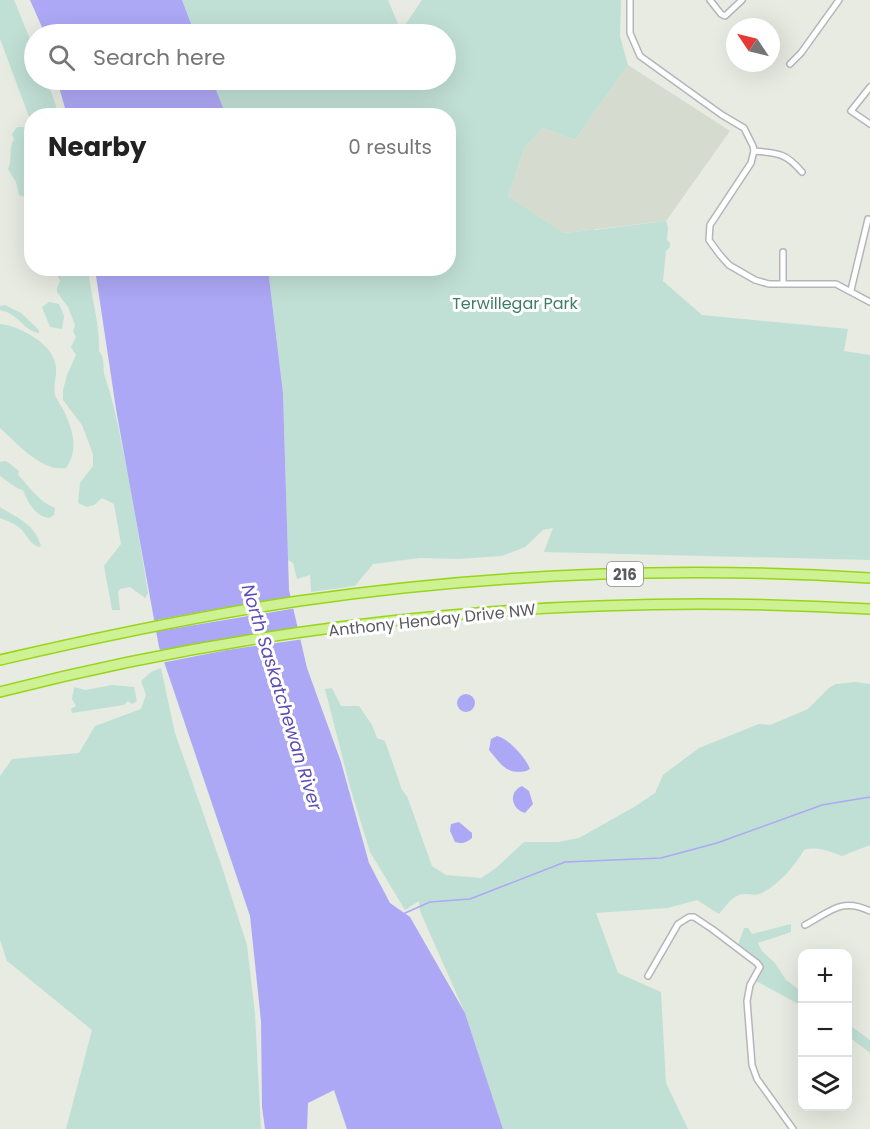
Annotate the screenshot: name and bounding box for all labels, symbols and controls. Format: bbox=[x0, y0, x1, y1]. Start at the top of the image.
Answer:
north arrow bbox=[726, 18, 780, 72]
search box bbox=[24, 24, 456, 90]
icon: search bbox=[45, 41, 78, 74]
text: Search here bbox=[93, 42, 226, 73]
text: Nearby bbox=[48, 129, 146, 165]
text: 0 results bbox=[348, 133, 432, 161]
park label: Terwillegar Park bbox=[452, 292, 579, 315]
road number: 216 bbox=[607, 562, 643, 586]
water label: North Saskatchewan River bbox=[236, 581, 329, 814]
street label: Anthony Henday Drive NW bbox=[327, 598, 537, 642]
map controls bbox=[798, 949, 852, 1111]
button: + bbox=[798, 949, 852, 1003]
button: − bbox=[798, 1003, 852, 1057]
button: layers bbox=[798, 1057, 852, 1111]

